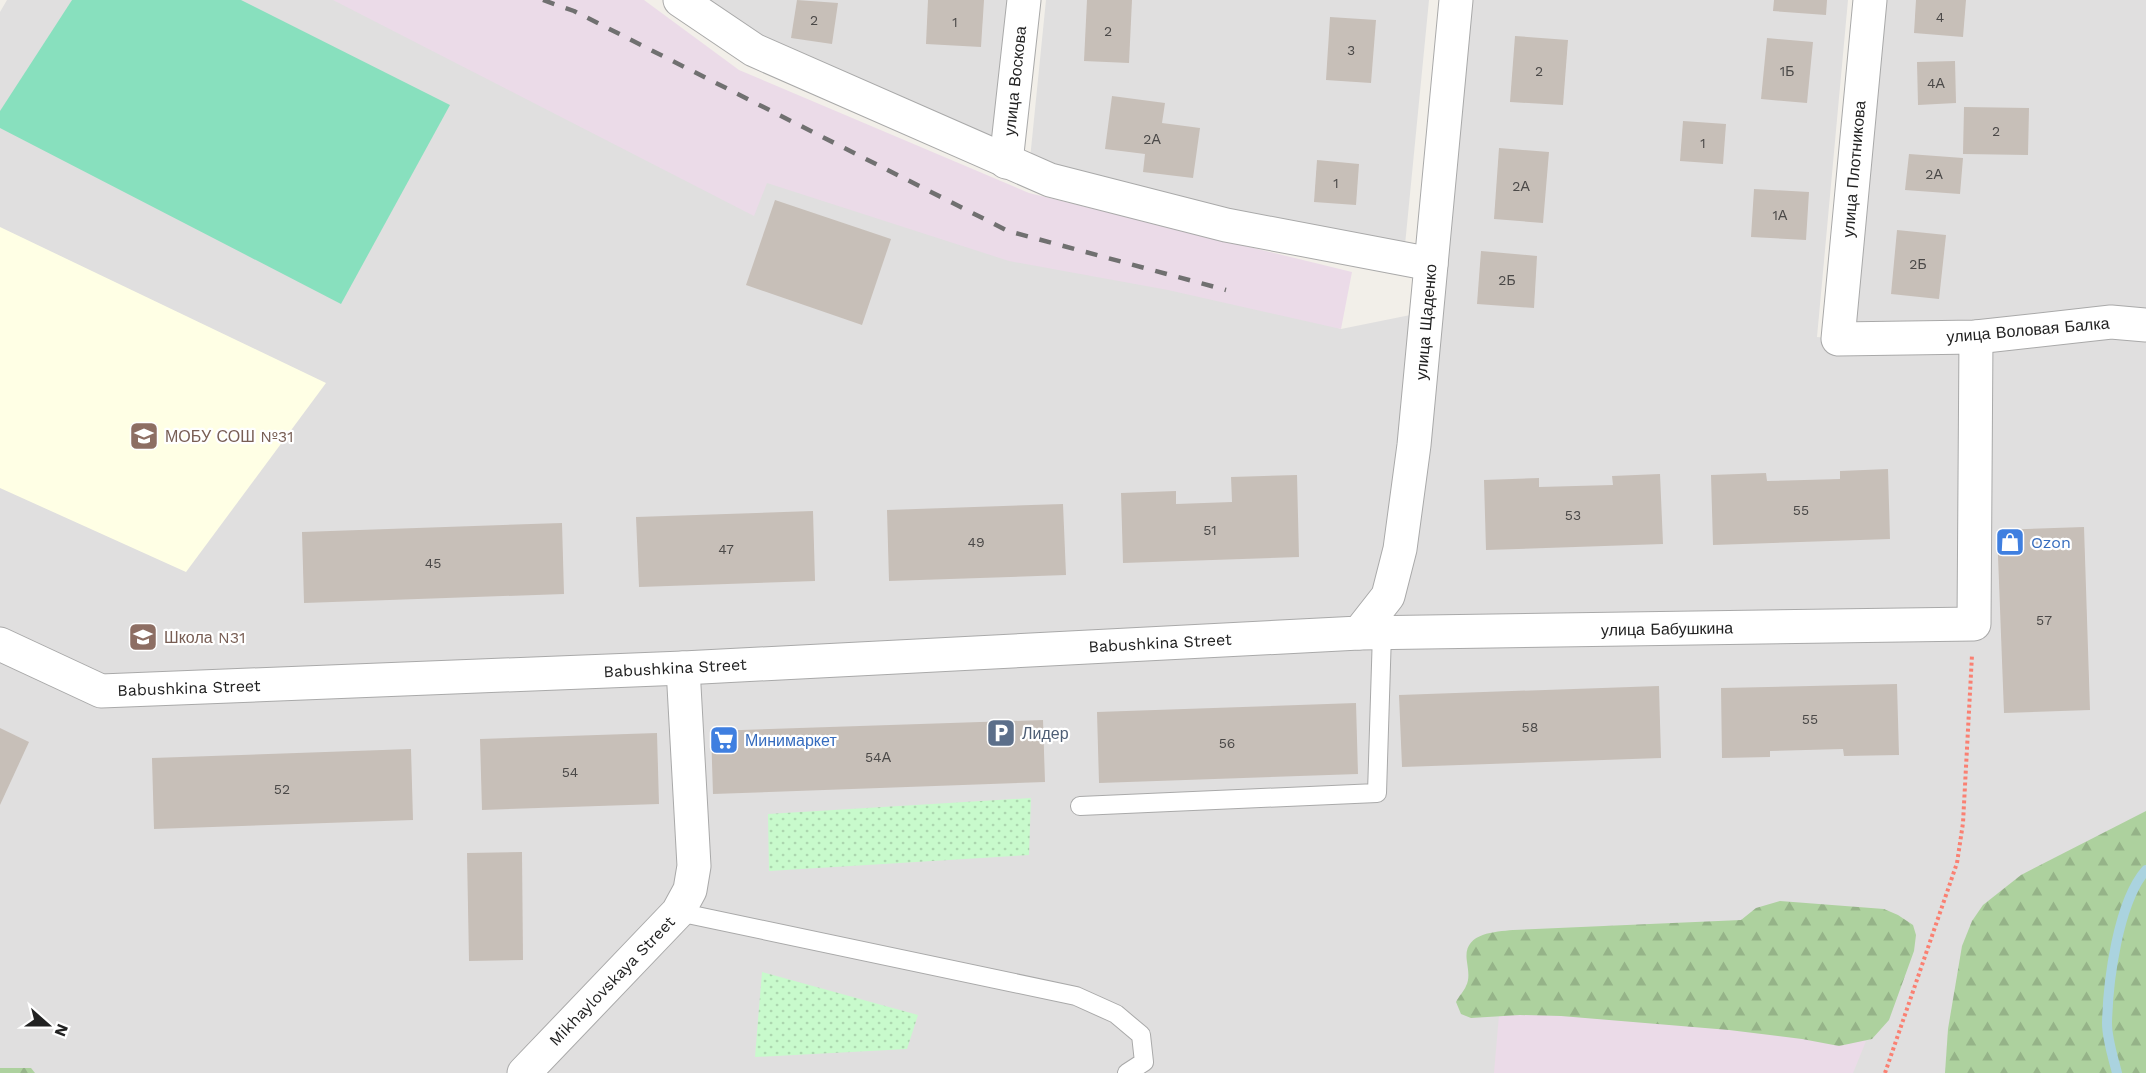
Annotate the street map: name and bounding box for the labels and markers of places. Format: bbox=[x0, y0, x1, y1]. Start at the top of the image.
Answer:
school or university icon: МОБУ СОШ №31 bbox=[128, 420, 160, 452]
place label: МОБУ СОШ №31 bbox=[165, 427, 293, 446]
shop icon: Ozon bbox=[1994, 526, 2026, 558]
place label: Ozon bbox=[2031, 533, 2071, 552]
school or university icon: Школа N31 bbox=[127, 621, 159, 653]
place label: Школа N31 bbox=[164, 628, 245, 647]
parking icon: Лидер bbox=[985, 717, 1017, 749]
supermarket icon: Минимаркет bbox=[708, 724, 740, 756]
place label: Лидер bbox=[1022, 724, 1069, 743]
place label: Минимаркет bbox=[745, 731, 837, 750]

